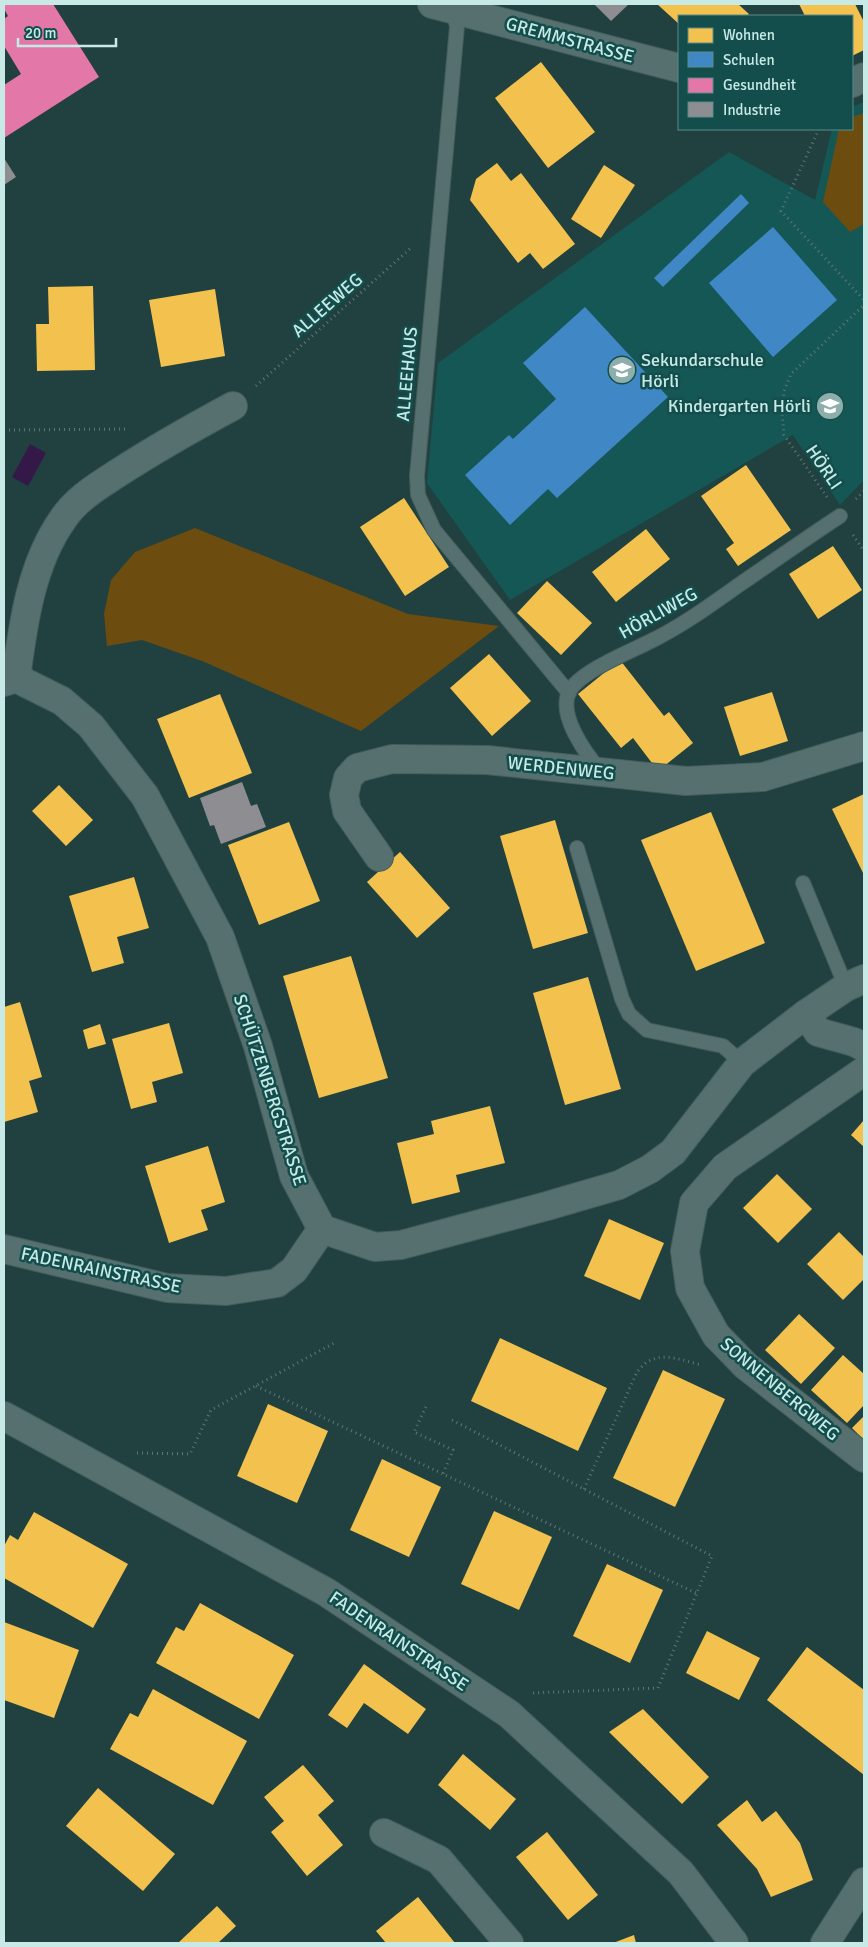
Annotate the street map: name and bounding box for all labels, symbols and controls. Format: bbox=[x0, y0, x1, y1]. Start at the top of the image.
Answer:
street label: GREMMSTRASSE bbox=[503, 12, 637, 68]
scale bar bbox=[18, 15, 115, 47]
legend bbox=[678, 15, 853, 130]
text: 20 m bbox=[25, 24, 56, 42]
text: Wohnen bbox=[723, 26, 775, 44]
text: Schulen bbox=[723, 51, 775, 69]
text: Gesundheit bbox=[723, 76, 796, 94]
text: Industrie bbox=[723, 101, 781, 119]
street label: ALLEEWEG bbox=[287, 268, 367, 342]
street label: ALLEEHAUS bbox=[392, 326, 422, 422]
place label: Sekundarschule Hörli bbox=[641, 349, 764, 392]
school or university icon: Sekundarschule Hörli bbox=[607, 355, 637, 385]
school or university icon: Kindergarten Hörli bbox=[815, 391, 845, 421]
place label: Kindergarten Hörli bbox=[668, 395, 811, 417]
street label: HÖRLI bbox=[801, 440, 847, 494]
street label: HÖRLIWEG bbox=[615, 582, 701, 644]
street label: WERDENWEG bbox=[506, 751, 616, 785]
street label: SCHÜTZENBERGSTRASSE bbox=[229, 992, 311, 1188]
street label: FADENRAINSTRASSE bbox=[19, 1242, 183, 1298]
street label: SONNENBERGWEG bbox=[716, 1333, 844, 1445]
street label: FADENRAINSTRASSE bbox=[325, 1586, 473, 1696]

